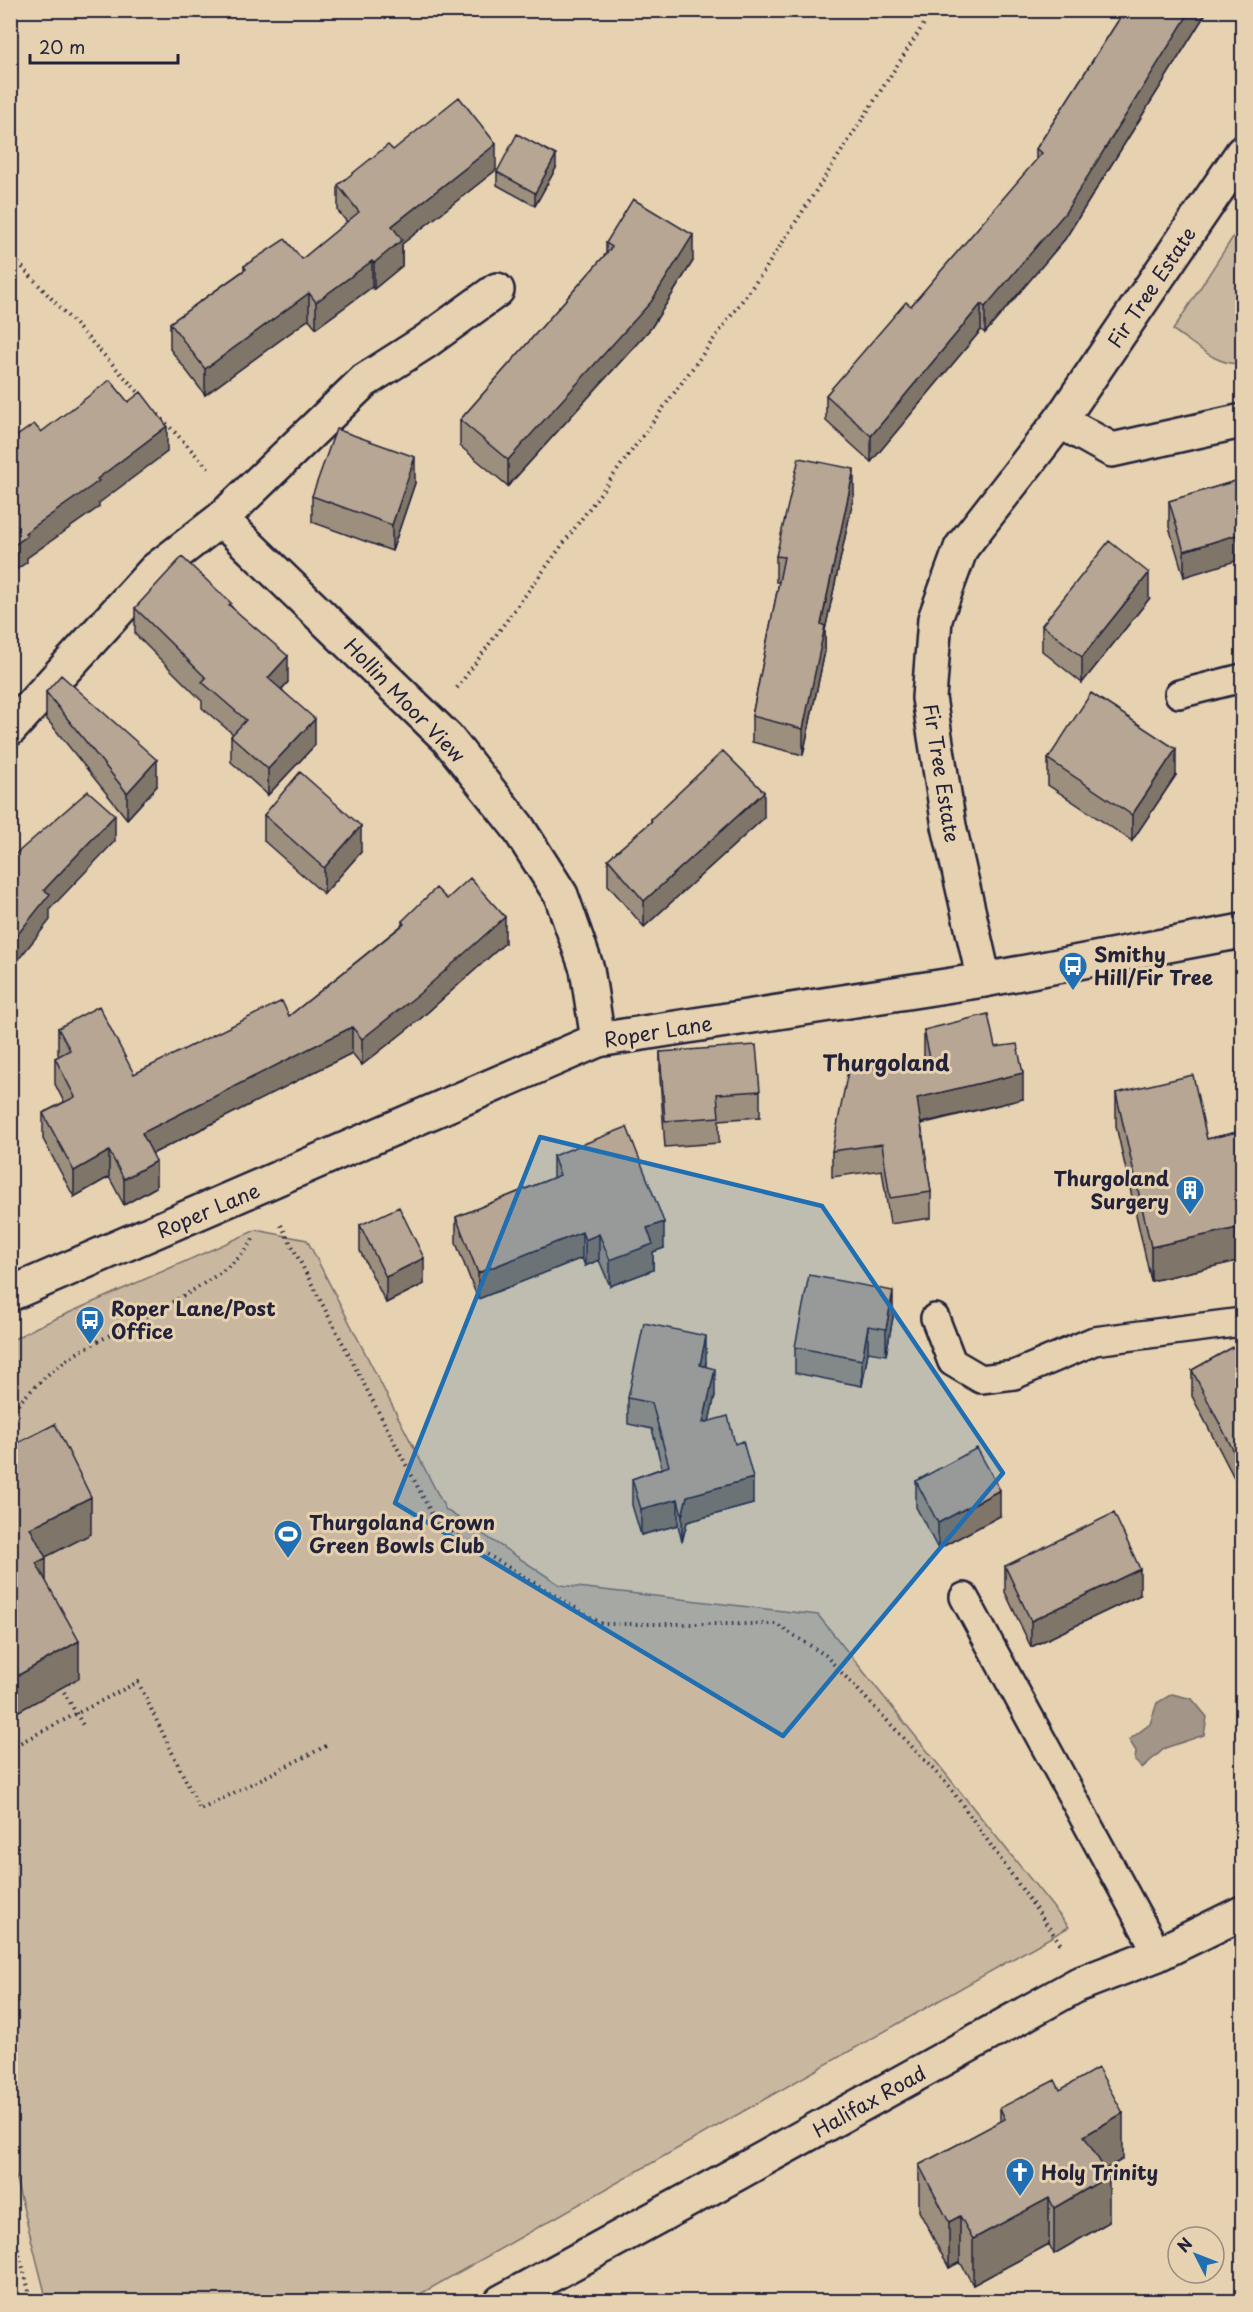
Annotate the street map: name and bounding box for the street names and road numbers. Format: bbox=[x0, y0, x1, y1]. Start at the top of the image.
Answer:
street label: Fir Tree Estate bbox=[1099, 220, 1203, 354]
street label: Hollin Moor View bbox=[338, 631, 473, 769]
street label: Fir Tree Estate bbox=[916, 701, 968, 845]
street label: Roper Lane bbox=[602, 1008, 714, 1054]
street label: Roper Lane bbox=[152, 1175, 264, 1245]
street label: Halifax Road bbox=[807, 2057, 931, 2145]

